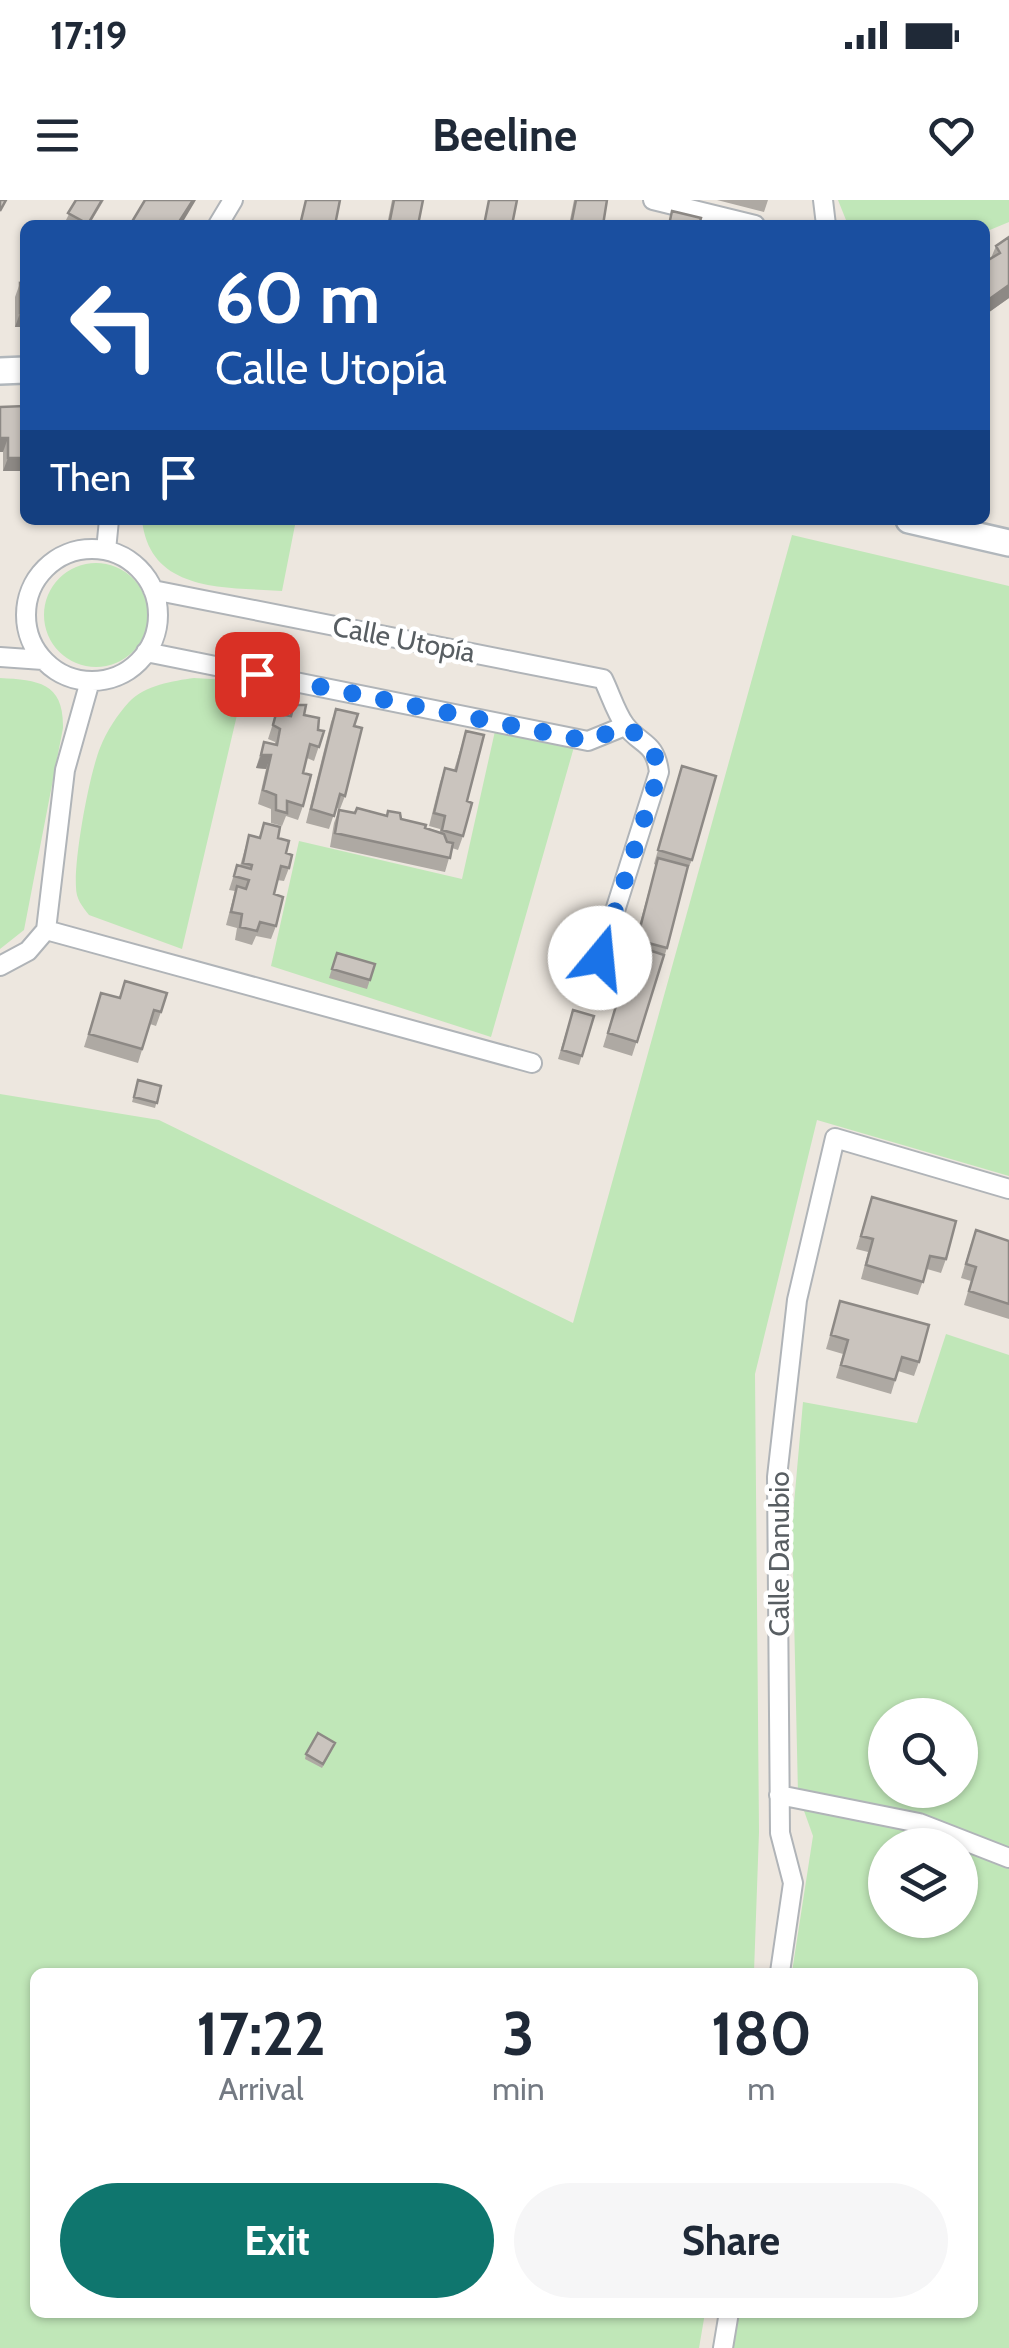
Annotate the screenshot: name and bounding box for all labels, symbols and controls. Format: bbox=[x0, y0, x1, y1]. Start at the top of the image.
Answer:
text: 17:19 bbox=[50, 12, 127, 59]
icon: menu bbox=[30, 108, 85, 163]
text: Beeline bbox=[432, 108, 577, 162]
icon: heart bbox=[924, 108, 979, 163]
text: 60 m bbox=[215, 255, 380, 341]
icon: left bbox=[50, 260, 180, 390]
text: Calle Utopía bbox=[215, 341, 447, 395]
icon: arrive bbox=[151, 450, 206, 505]
text: Then bbox=[50, 454, 131, 501]
street label: Calle Utopía bbox=[330, 609, 479, 670]
pin bbox=[215, 632, 300, 717]
icon: arrive bbox=[230, 647, 285, 702]
position arrow bbox=[548, 906, 652, 1010]
street label: Calle Danubio bbox=[762, 1471, 796, 1637]
map controls bbox=[868, 1698, 978, 1938]
button: search bbox=[868, 1698, 978, 1808]
button: layers bbox=[868, 1828, 978, 1938]
text: 17:22 bbox=[196, 1997, 326, 2070]
text: 3 bbox=[502, 1997, 535, 2070]
text: 180 bbox=[711, 1997, 812, 2070]
text: Arrival bbox=[218, 2069, 304, 2108]
text: min bbox=[492, 2069, 545, 2108]
text: m bbox=[747, 2069, 775, 2108]
button: Exit bbox=[60, 2183, 494, 2298]
button: Share bbox=[514, 2183, 948, 2298]

